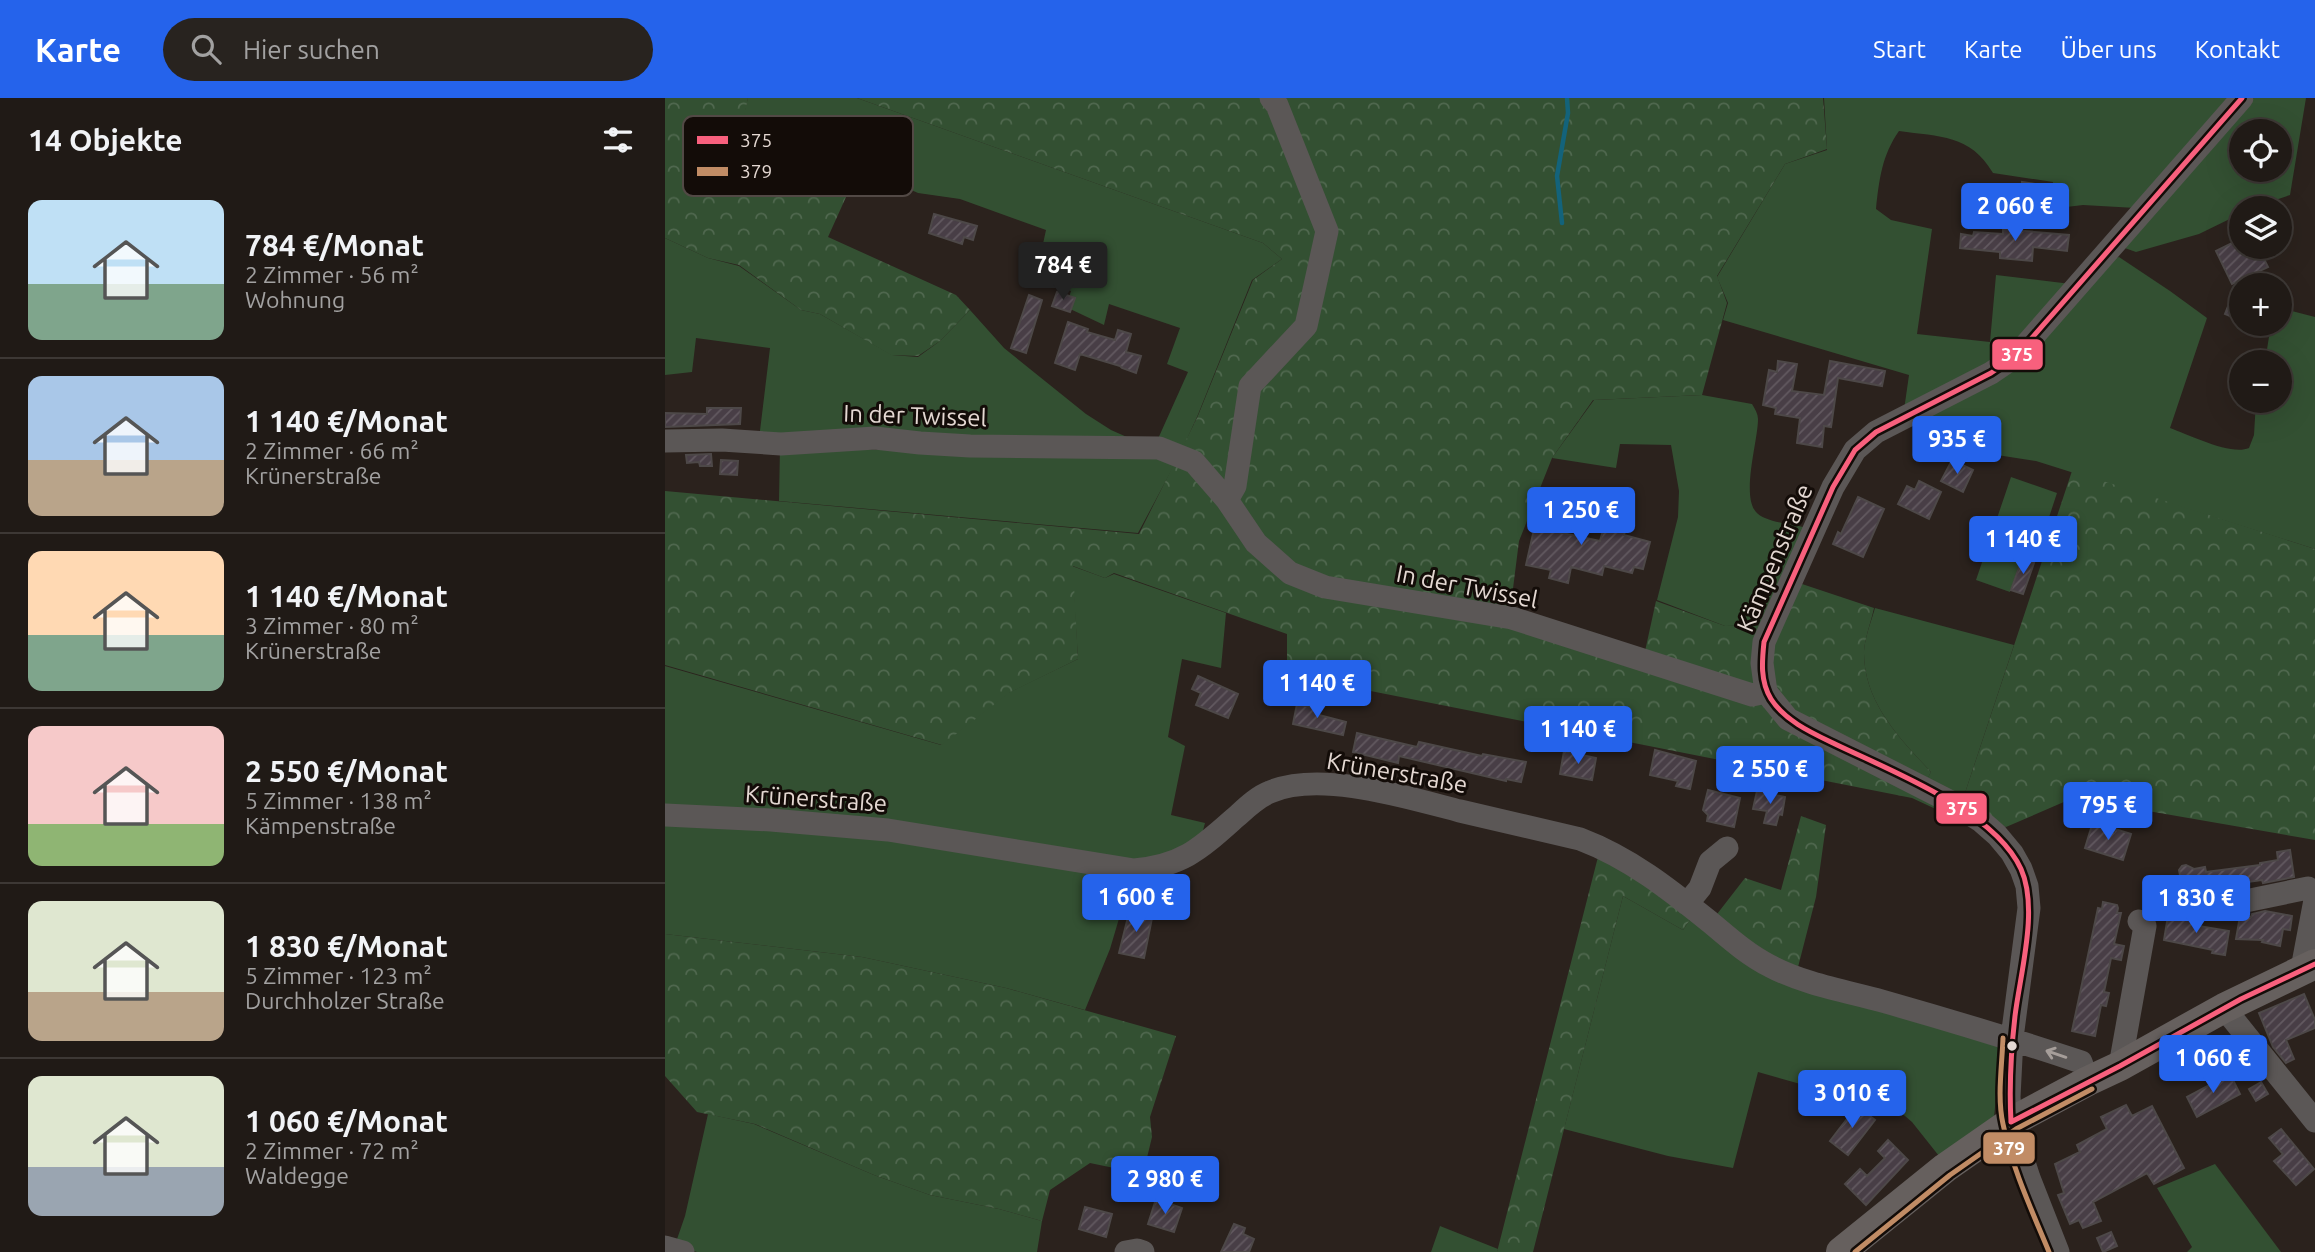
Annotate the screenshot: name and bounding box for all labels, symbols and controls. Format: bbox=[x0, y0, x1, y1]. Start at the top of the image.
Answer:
search box bbox=[163, 18, 653, 81]
icon: search bbox=[187, 30, 225, 68]
text: Karte bbox=[35, 31, 121, 68]
text: Hier suchen bbox=[243, 35, 380, 64]
text: Start bbox=[1873, 36, 1926, 63]
text: Karte bbox=[1964, 36, 2023, 63]
text: Über uns bbox=[2061, 36, 2157, 63]
text: Kontakt bbox=[2195, 36, 2280, 63]
legend bbox=[683, 116, 913, 196]
map controls bbox=[2229, 119, 2292, 413]
button: locate bbox=[2229, 119, 2292, 182]
icon: filters bbox=[599, 121, 637, 159]
text: 14 Objekte bbox=[28, 123, 183, 157]
text: 375 bbox=[740, 129, 772, 151]
text: 379 bbox=[740, 160, 772, 182]
pin: 2 060 € bbox=[1950, 184, 2080, 243]
text: 2 060 € bbox=[1977, 193, 2053, 218]
button: layers bbox=[2229, 196, 2292, 259]
icon: home bbox=[84, 228, 168, 312]
text: 784 €/Monat bbox=[245, 228, 424, 262]
pin: 784 € bbox=[1014, 242, 1112, 302]
text: 784 € bbox=[1034, 252, 1092, 277]
text: 2 Zimmer · 56 m² bbox=[245, 262, 419, 287]
button: + bbox=[2229, 273, 2292, 336]
text: Wohnung bbox=[245, 287, 345, 312]
line badge: 375 bbox=[1991, 338, 2044, 371]
text: 375 bbox=[2001, 343, 2033, 365]
button: − bbox=[2229, 350, 2292, 413]
street label: In der Twissel bbox=[843, 400, 987, 431]
icon: home bbox=[84, 404, 168, 488]
text: 1 140 €/Monat bbox=[245, 404, 448, 438]
pin: 935 € bbox=[1908, 416, 2006, 476]
text: 935 € bbox=[1928, 426, 1986, 451]
text: 2 Zimmer · 66 m² bbox=[245, 438, 419, 463]
text: Krünerstraße bbox=[245, 463, 382, 488]
street label: Kämpenstraße bbox=[1731, 480, 1818, 636]
pin: 1 250 € bbox=[1516, 488, 1646, 547]
text: 1 250 € bbox=[1543, 497, 1619, 522]
pin: 1 140 € bbox=[1958, 517, 2088, 576]
text: 1 140 € bbox=[1985, 526, 2061, 551]
street label: In der Twissel bbox=[1394, 560, 1540, 613]
icon: home bbox=[84, 579, 168, 663]
text: 1 140 €/Monat bbox=[245, 579, 448, 613]
text: 3 Zimmer · 80 m² bbox=[245, 613, 419, 638]
text: Krünerstraße bbox=[245, 638, 382, 663]
pin: 1 140 € bbox=[1252, 660, 1382, 720]
text: 1 140 € bbox=[1279, 670, 1355, 695]
pin: 1 140 € bbox=[1513, 706, 1643, 766]
text: 1 140 € bbox=[1540, 716, 1616, 741]
pin: 2 550 € bbox=[1705, 746, 1835, 806]
street label: Krünerstraße bbox=[1325, 747, 1470, 798]
icon: home bbox=[84, 754, 168, 838]
text: 2 550 €/Monat bbox=[245, 754, 448, 788]
text: 2 550 € bbox=[1732, 756, 1808, 781]
street label: Krünerstraße bbox=[744, 780, 888, 817]
pin: 795 € bbox=[2059, 782, 2157, 842]
text: 5 Zimmer · 138 m² bbox=[245, 788, 432, 813]
line badge: 375 bbox=[1935, 792, 1988, 825]
text: 795 € bbox=[2079, 792, 2137, 817]
text: 375 bbox=[1946, 797, 1978, 819]
text: Kämpenstraße bbox=[245, 813, 396, 838]
pin: 1 600 € bbox=[1071, 874, 1201, 934]
pin: 1 830 € bbox=[2131, 876, 2261, 935]
text: 1 600 € bbox=[1098, 884, 1174, 909]
text: 1 830 € bbox=[2158, 885, 2234, 910]
icon: home bbox=[84, 929, 168, 1013]
text: 1 830 €/Monat bbox=[245, 929, 448, 963]
text: 5 Zimmer · 123 m² bbox=[245, 963, 432, 988]
text: Durchholzer Straße bbox=[245, 988, 445, 1013]
pin: 1 060 € bbox=[2148, 1035, 2278, 1095]
unlabelled marker bbox=[2005, 1039, 2019, 1053]
text: 1 060 € bbox=[2175, 1045, 2251, 1070]
one-way arrow bbox=[2045, 1047, 2067, 1059]
pin: 3 010 € bbox=[1787, 1070, 1917, 1130]
text: 3 010 € bbox=[1814, 1080, 1890, 1105]
icon: home bbox=[84, 1104, 168, 1188]
text: 1 060 €/Monat bbox=[245, 1104, 448, 1138]
line badge: 379 bbox=[1982, 1131, 2036, 1165]
text: 379 bbox=[1993, 1137, 2025, 1159]
text: 2 Zimmer · 72 m² bbox=[245, 1138, 419, 1163]
pin: 2 980 € bbox=[1100, 1156, 1230, 1216]
text: Waldegge bbox=[245, 1163, 349, 1188]
text: 2 980 € bbox=[1127, 1166, 1203, 1191]

